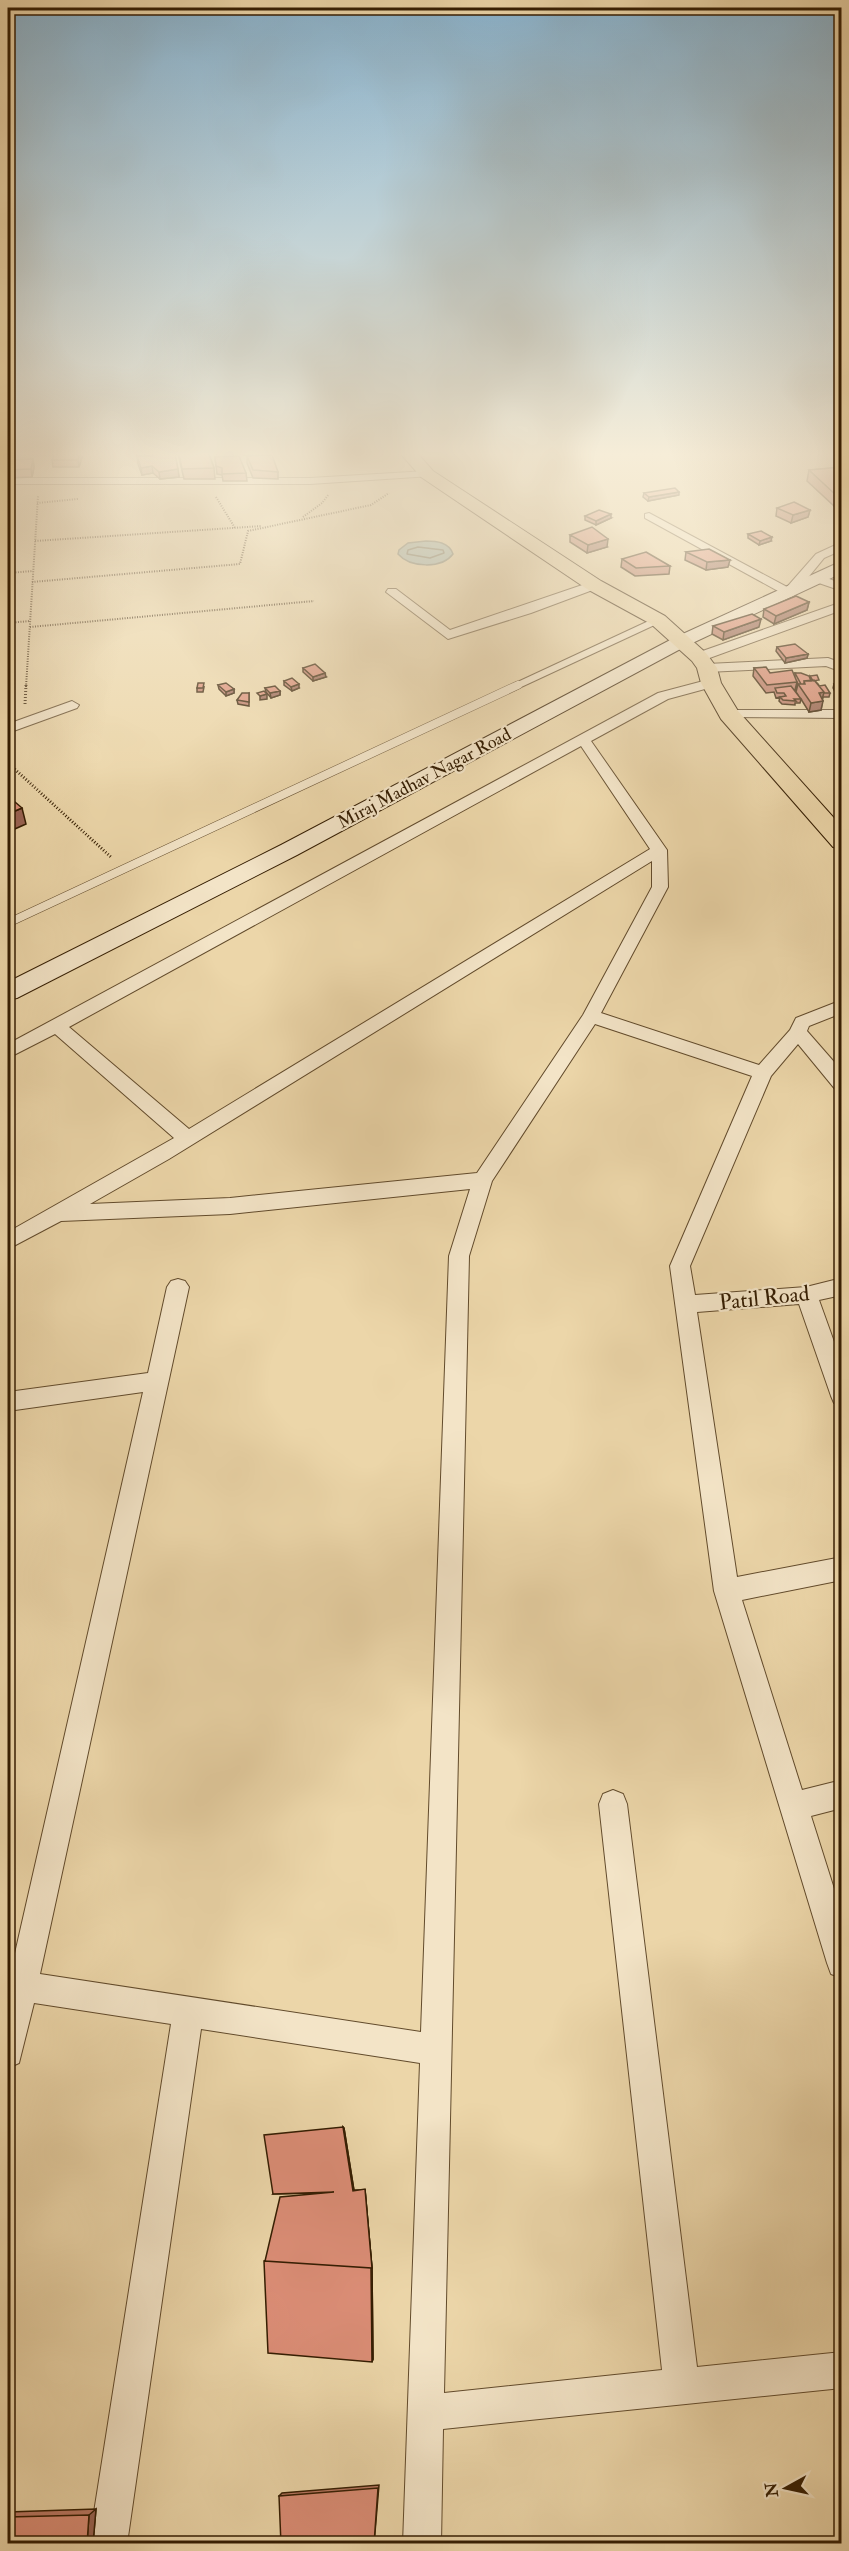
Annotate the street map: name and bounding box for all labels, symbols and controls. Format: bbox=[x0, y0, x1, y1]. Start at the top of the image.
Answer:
street label: Miraj Madhav Nagar Road bbox=[333, 723, 515, 834]
street label: Patil Road bbox=[718, 1279, 811, 1317]
north arrow bbox=[756, 2458, 816, 2518]
text: N bbox=[761, 2481, 783, 2499]

